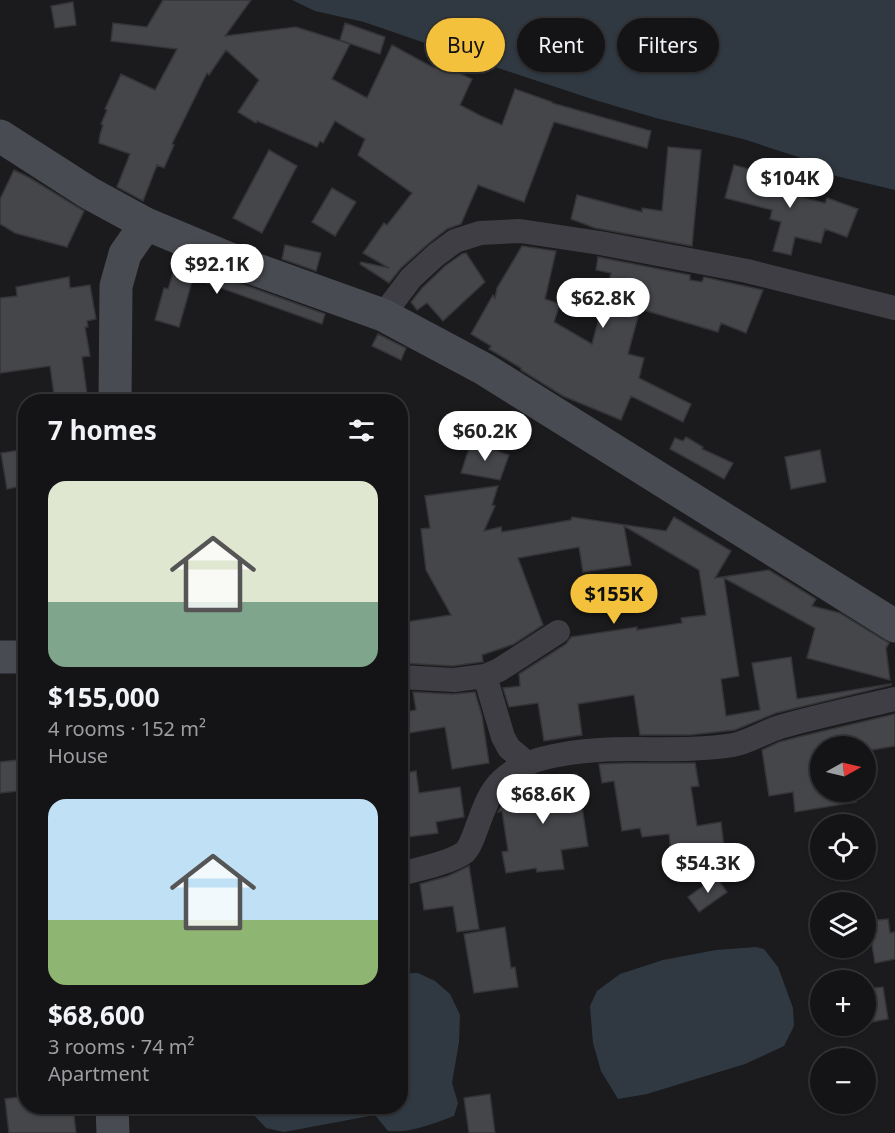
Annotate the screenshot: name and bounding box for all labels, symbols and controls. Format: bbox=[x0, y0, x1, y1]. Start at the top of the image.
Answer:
chip: Buy bbox=[426, 18, 505, 72]
chip: Rent bbox=[517, 18, 605, 72]
chip: Filters bbox=[617, 18, 719, 72]
pin: $104K bbox=[748, 158, 832, 209]
text: $104K bbox=[760, 164, 820, 191]
pin: $92.1K bbox=[168, 244, 266, 295]
text: $92.1K bbox=[185, 250, 249, 277]
pin: $62.8K bbox=[554, 278, 652, 329]
text: $62.8K bbox=[571, 284, 635, 311]
pin: $60.2K bbox=[436, 411, 534, 462]
text: 7 homes bbox=[48, 412, 157, 448]
icon: filters bbox=[345, 414, 378, 447]
text: $60.2K bbox=[453, 417, 517, 444]
icon: home bbox=[159, 520, 267, 628]
pin: $155K bbox=[572, 574, 656, 625]
text: $155K bbox=[584, 580, 644, 607]
text: $155,000 bbox=[48, 679, 160, 715]
text: 4 rooms · 152 m² bbox=[48, 715, 206, 742]
north arrow bbox=[810, 736, 876, 802]
map controls bbox=[810, 736, 876, 1114]
text: House bbox=[48, 742, 108, 769]
pin: $68.6K bbox=[494, 774, 592, 825]
text: $68.6K bbox=[511, 780, 575, 807]
button: locate bbox=[810, 814, 876, 880]
icon: home bbox=[159, 838, 267, 946]
pin: $54.3K bbox=[659, 843, 757, 894]
text: $54.3K bbox=[676, 849, 740, 876]
button: layers bbox=[810, 892, 876, 958]
button: + bbox=[810, 970, 876, 1036]
text: $68,600 bbox=[48, 997, 145, 1033]
text: 3 rooms · 74 m² bbox=[48, 1033, 195, 1060]
button: − bbox=[810, 1048, 876, 1114]
text: Apartment bbox=[48, 1060, 149, 1087]

